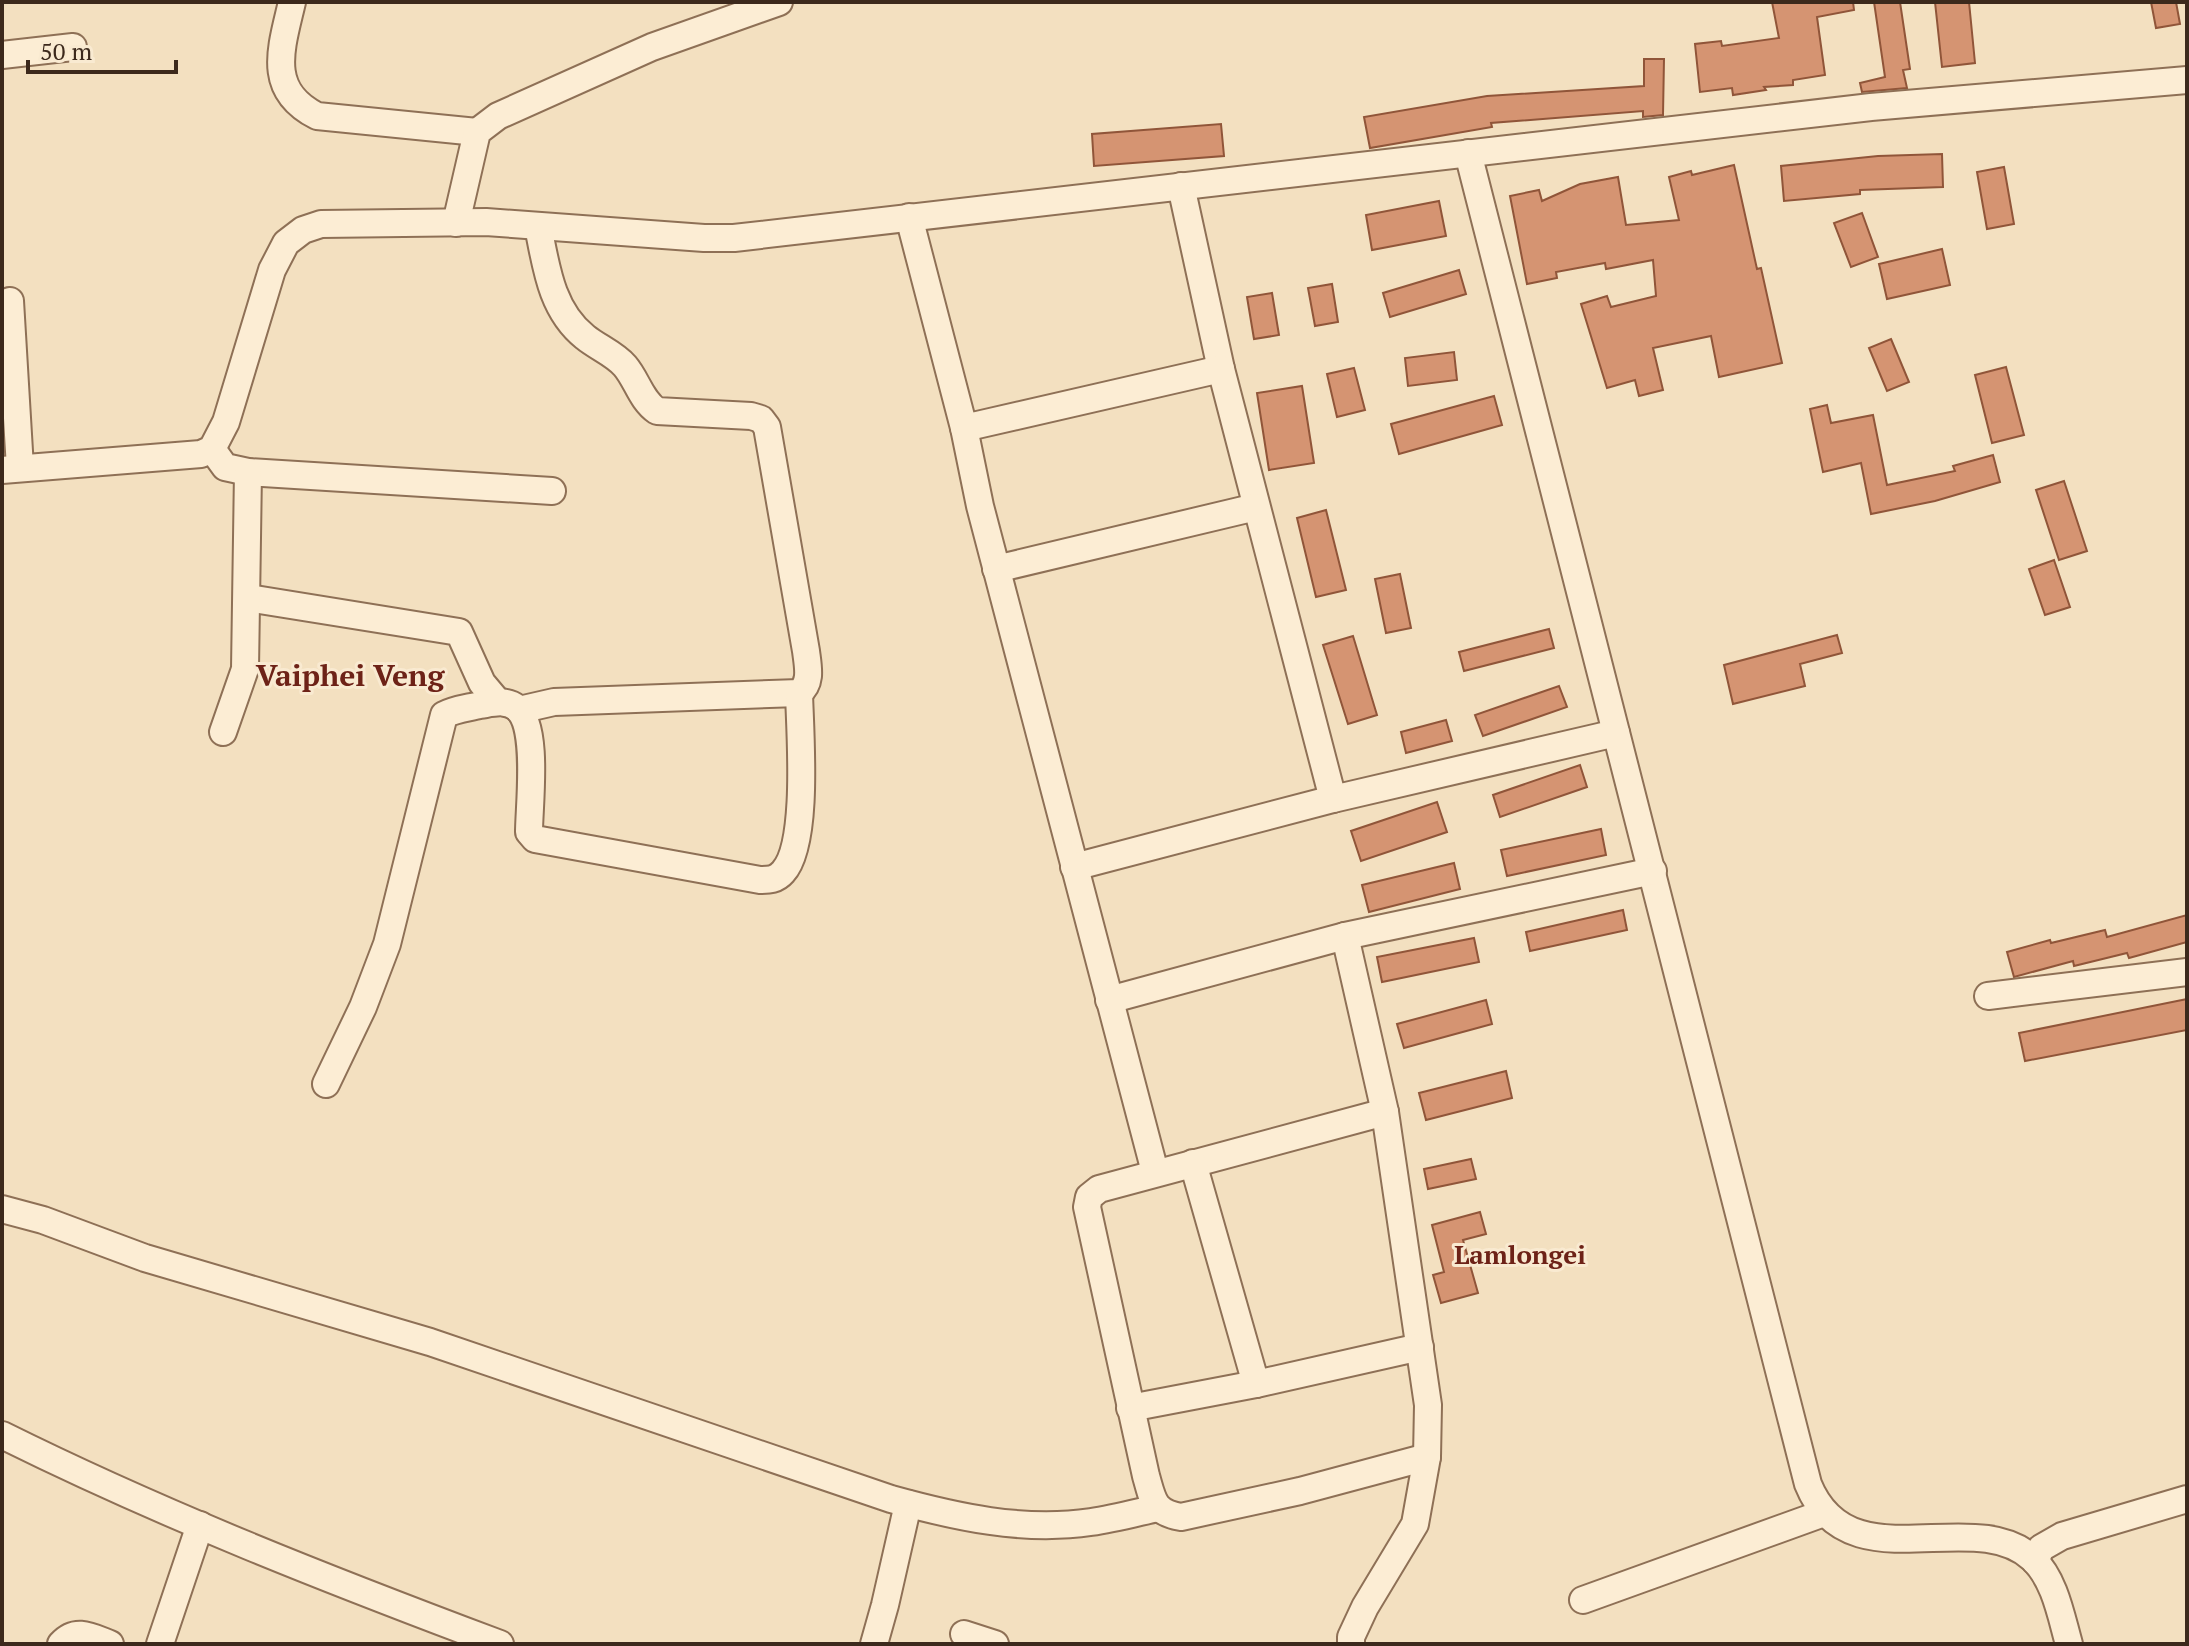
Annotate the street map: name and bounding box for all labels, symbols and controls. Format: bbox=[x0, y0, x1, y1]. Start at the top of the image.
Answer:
scale bar bbox=[28, 24, 176, 74]
text: 50 m bbox=[40, 35, 92, 67]
district label: Vaiphei Veng bbox=[256, 655, 445, 695]
district label: Lamlongei bbox=[1454, 1237, 1586, 1271]

